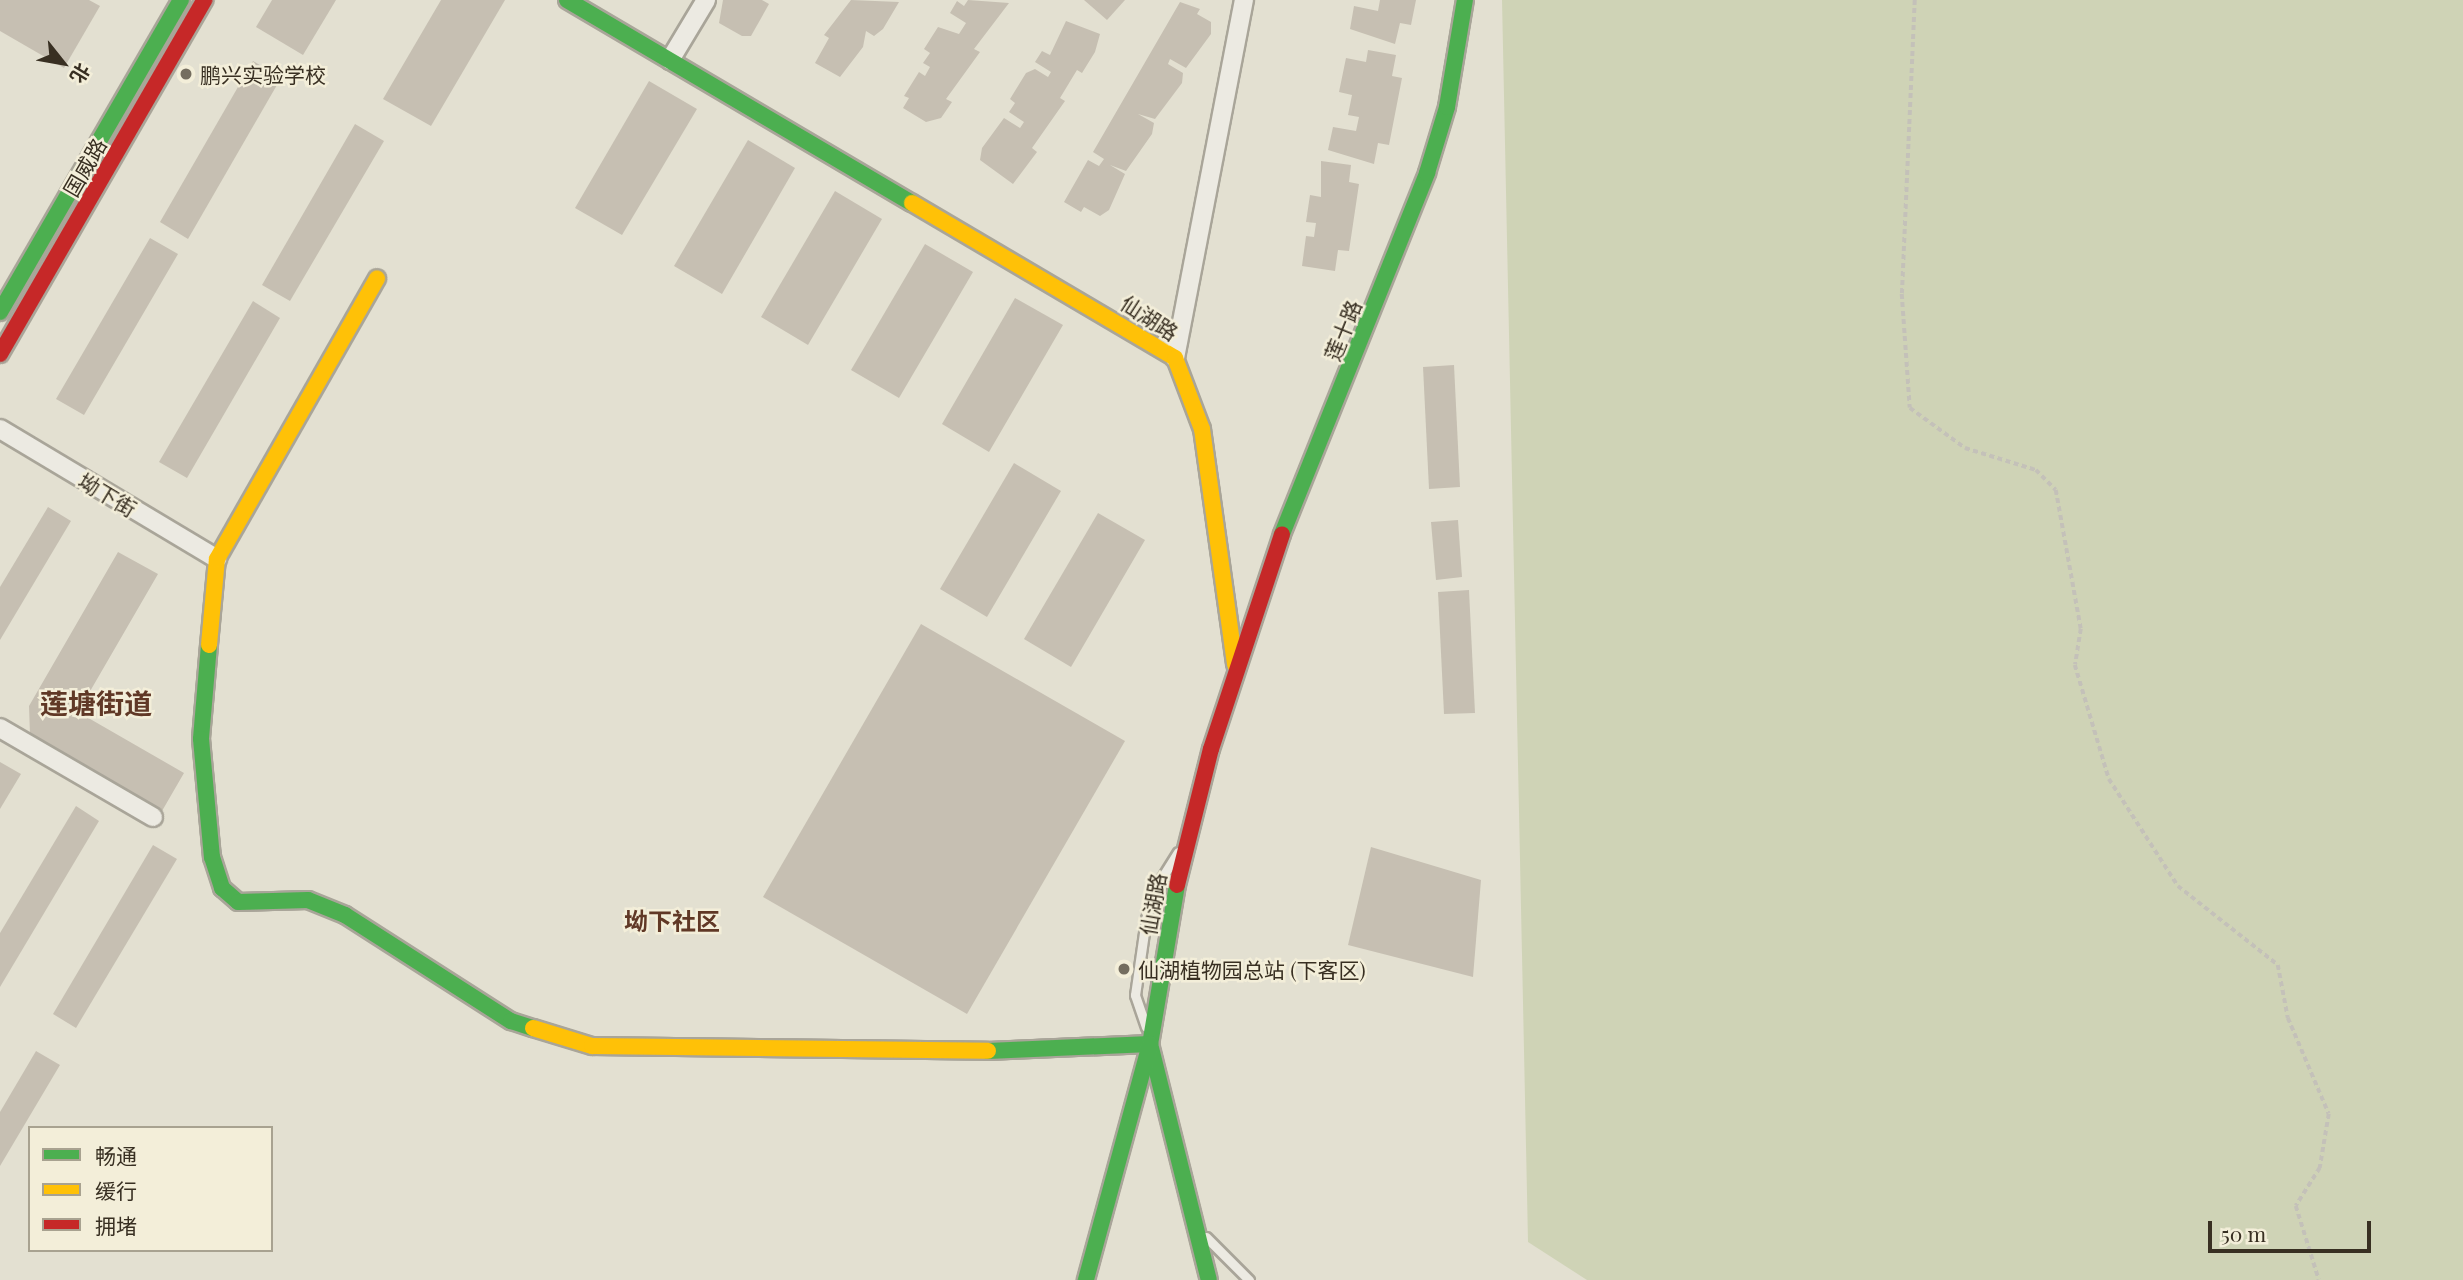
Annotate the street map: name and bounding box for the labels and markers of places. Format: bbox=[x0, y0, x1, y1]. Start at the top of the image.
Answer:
place label: 鹏兴实验学校 bbox=[200, 61, 326, 87]
marker: 鹏兴实验学校 bbox=[178, 66, 194, 82]
place label: 仙湖植物园总站 (下客区) bbox=[1138, 956, 1366, 982]
marker: 仙湖植物园总站 (下客区) bbox=[1116, 961, 1132, 977]

